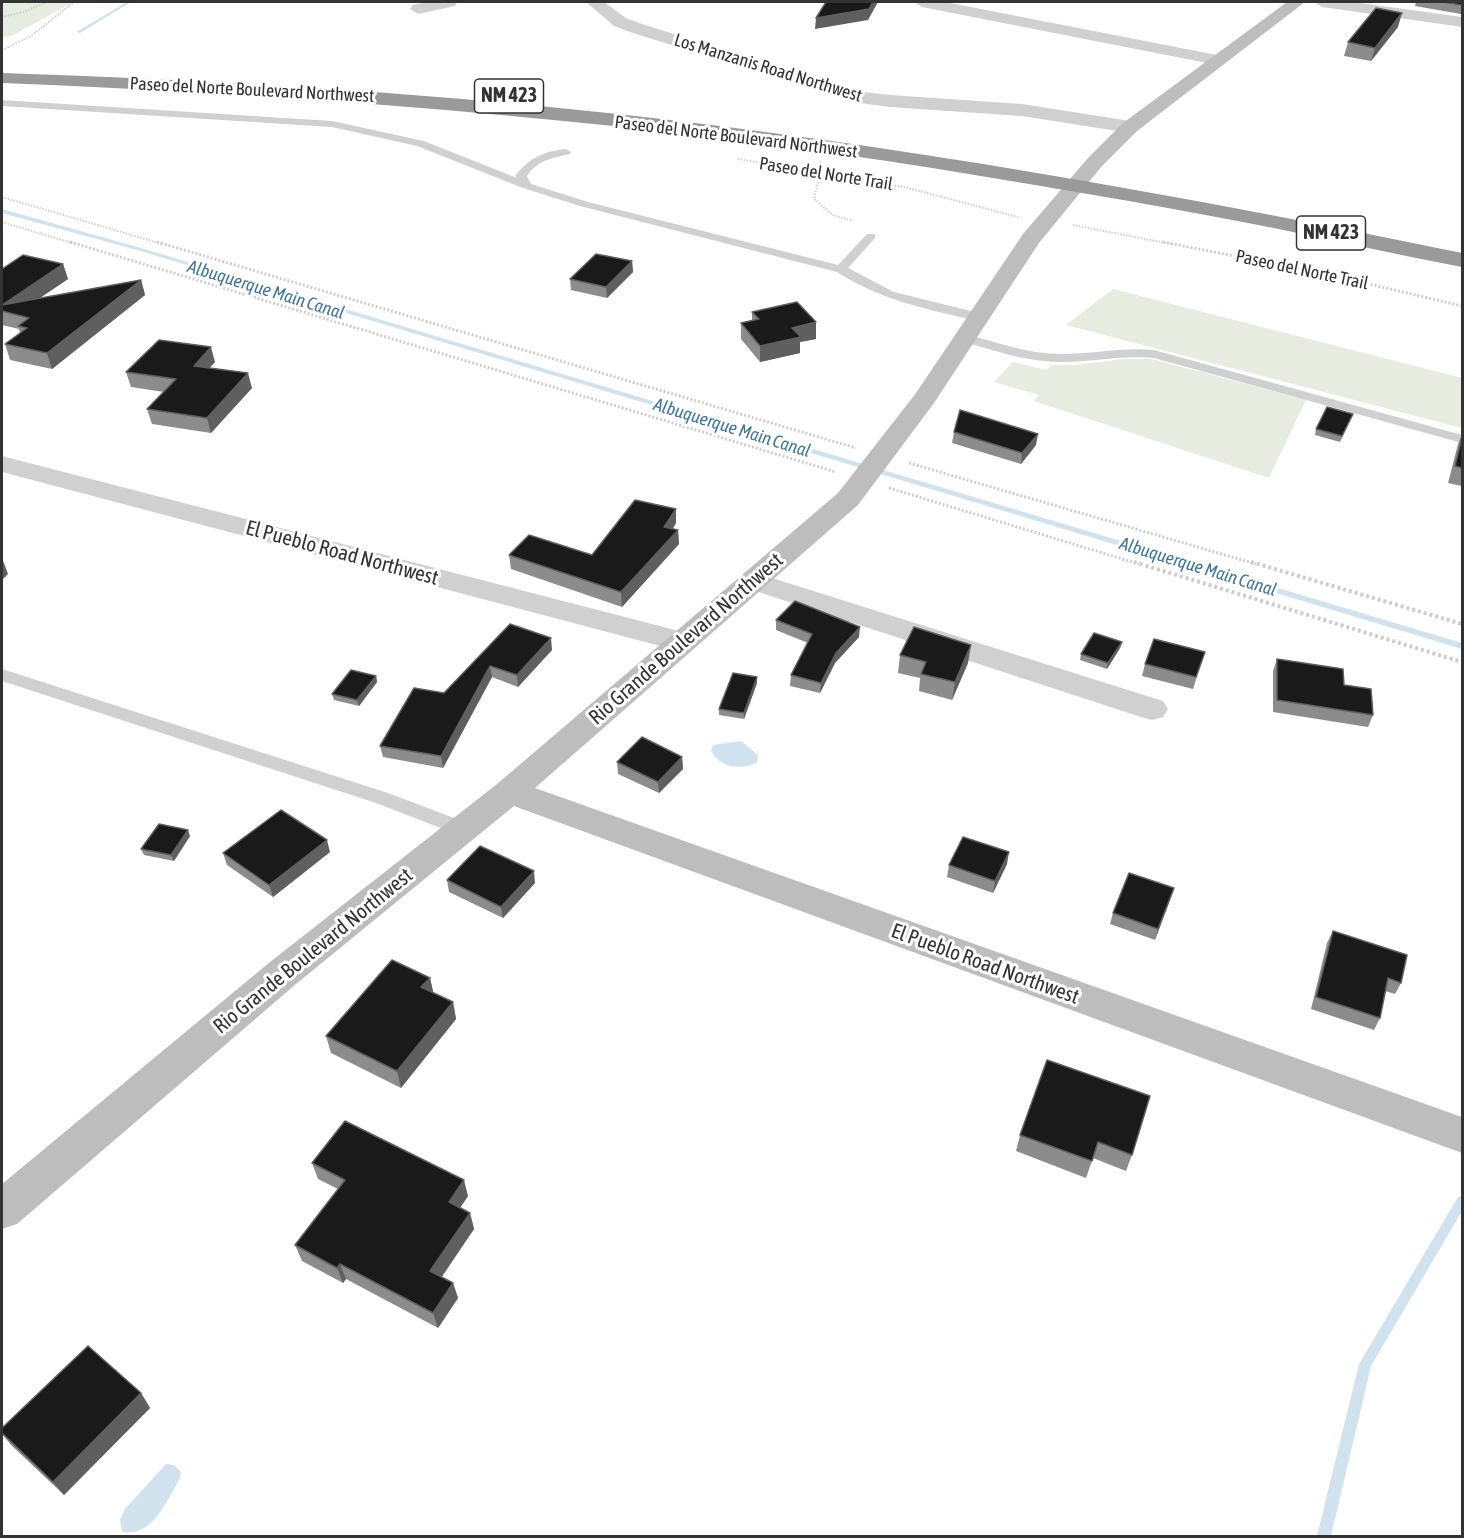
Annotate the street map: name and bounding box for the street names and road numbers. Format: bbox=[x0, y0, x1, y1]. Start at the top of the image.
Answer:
street label: Los Manzanis Road Northwest bbox=[672, 29, 864, 107]
street label: Paseo del Norte Boulevard Northwest bbox=[129, 73, 375, 107]
road number: NM 423 bbox=[474, 79, 544, 113]
street label: Paseo del Norte Boulevard Northwest bbox=[613, 111, 859, 163]
street label: Paseo del Norte Trail bbox=[758, 153, 894, 195]
road number: NM 423 bbox=[1296, 216, 1366, 250]
street label: Paseo del Norte Trail bbox=[1234, 245, 1370, 295]
street label: El Pueblo Road Northwest bbox=[243, 515, 441, 591]
street label: Rio Grande Boulevard Northwest bbox=[584, 548, 788, 730]
street label: Rio Grande Boulevard Northwest bbox=[208, 863, 418, 1039]
street label: El Pueblo Road Northwest bbox=[888, 918, 1082, 1010]

